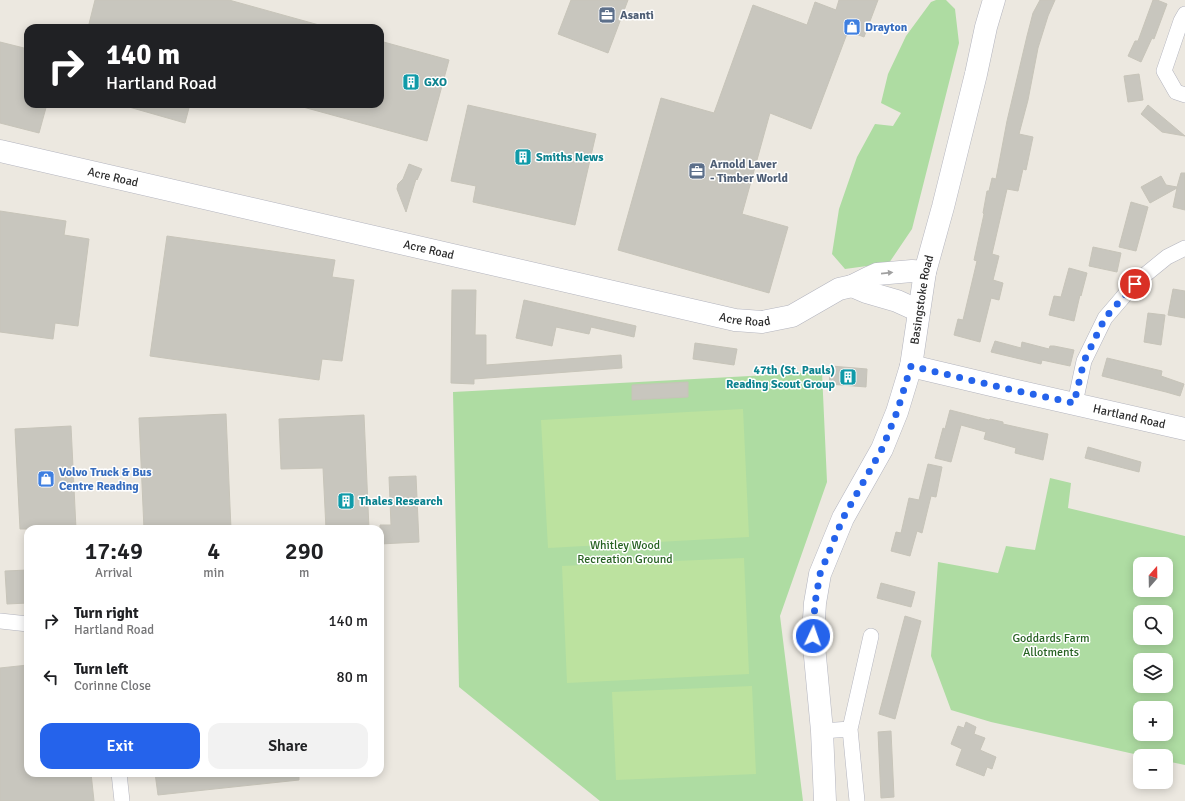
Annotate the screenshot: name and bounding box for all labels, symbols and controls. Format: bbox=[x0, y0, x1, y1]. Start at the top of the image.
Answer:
office icon: Asanti bbox=[597, 5, 617, 25]
place label: Asanti bbox=[620, 8, 654, 23]
shop icon: Drayton bbox=[842, 17, 862, 37]
place label: Drayton bbox=[865, 20, 908, 35]
text: 140 m bbox=[106, 38, 180, 72]
icon: right bbox=[40, 40, 92, 92]
text: Hartland Road bbox=[106, 72, 217, 94]
building icon: GXO bbox=[401, 72, 421, 92]
place label: GXO bbox=[424, 75, 447, 90]
building icon: Smiths News bbox=[513, 147, 533, 167]
place label: Smiths News bbox=[536, 150, 604, 165]
place label: Arnold Laver - Timber World bbox=[710, 157, 788, 186]
office icon: Arnold Laver - Timber World bbox=[687, 161, 707, 181]
street label: Acre Road bbox=[86, 164, 140, 191]
street label: Acre Road bbox=[402, 237, 455, 263]
street label: Basingstoke Road bbox=[907, 253, 937, 345]
pin bbox=[1118, 267, 1152, 301]
one-way arrow bbox=[881, 270, 893, 276]
icon: arrive bbox=[1124, 273, 1146, 295]
street label: Acre Road bbox=[718, 310, 772, 330]
place label: 47th (St. Pauls) Reading Scout Group bbox=[726, 363, 836, 392]
building icon: 47th (St. Pauls) Reading Scout Group bbox=[838, 367, 858, 387]
street label: Hartland Road bbox=[1091, 401, 1167, 432]
place label: Volvo Truck & Bus Centre Reading bbox=[59, 465, 152, 494]
shop icon: Volvo Truck & Bus Centre Reading bbox=[36, 469, 56, 489]
building icon: Thales Research bbox=[336, 491, 356, 511]
place label: Thales Research bbox=[359, 494, 443, 509]
text: 17:49 bbox=[84, 536, 143, 566]
text: 4 bbox=[207, 536, 220, 566]
text: 290 bbox=[285, 536, 324, 566]
park label: Whitley Wood Recreation Ground bbox=[577, 538, 673, 567]
north arrow bbox=[1133, 557, 1173, 597]
map controls bbox=[1133, 557, 1173, 789]
text: Arrival bbox=[95, 565, 132, 581]
text: min bbox=[203, 565, 224, 581]
text: m bbox=[299, 565, 309, 581]
text: Turn right bbox=[74, 604, 139, 622]
button: search bbox=[1133, 605, 1173, 645]
icon: right bbox=[40, 610, 62, 632]
text: 140 m bbox=[328, 612, 368, 630]
position arrow bbox=[792, 615, 834, 657]
text: Hartland Road bbox=[74, 622, 154, 638]
park label: Goddards Farm Allotments bbox=[1012, 631, 1090, 660]
button: layers bbox=[1133, 653, 1173, 693]
text: Turn left bbox=[74, 660, 128, 678]
icon: left bbox=[40, 666, 62, 688]
text: 80 m bbox=[337, 668, 368, 686]
text: Corinne Close bbox=[74, 678, 151, 694]
button: + bbox=[1133, 701, 1173, 741]
button: Exit bbox=[40, 723, 200, 769]
button: Share bbox=[208, 723, 368, 769]
button: − bbox=[1133, 749, 1173, 789]

